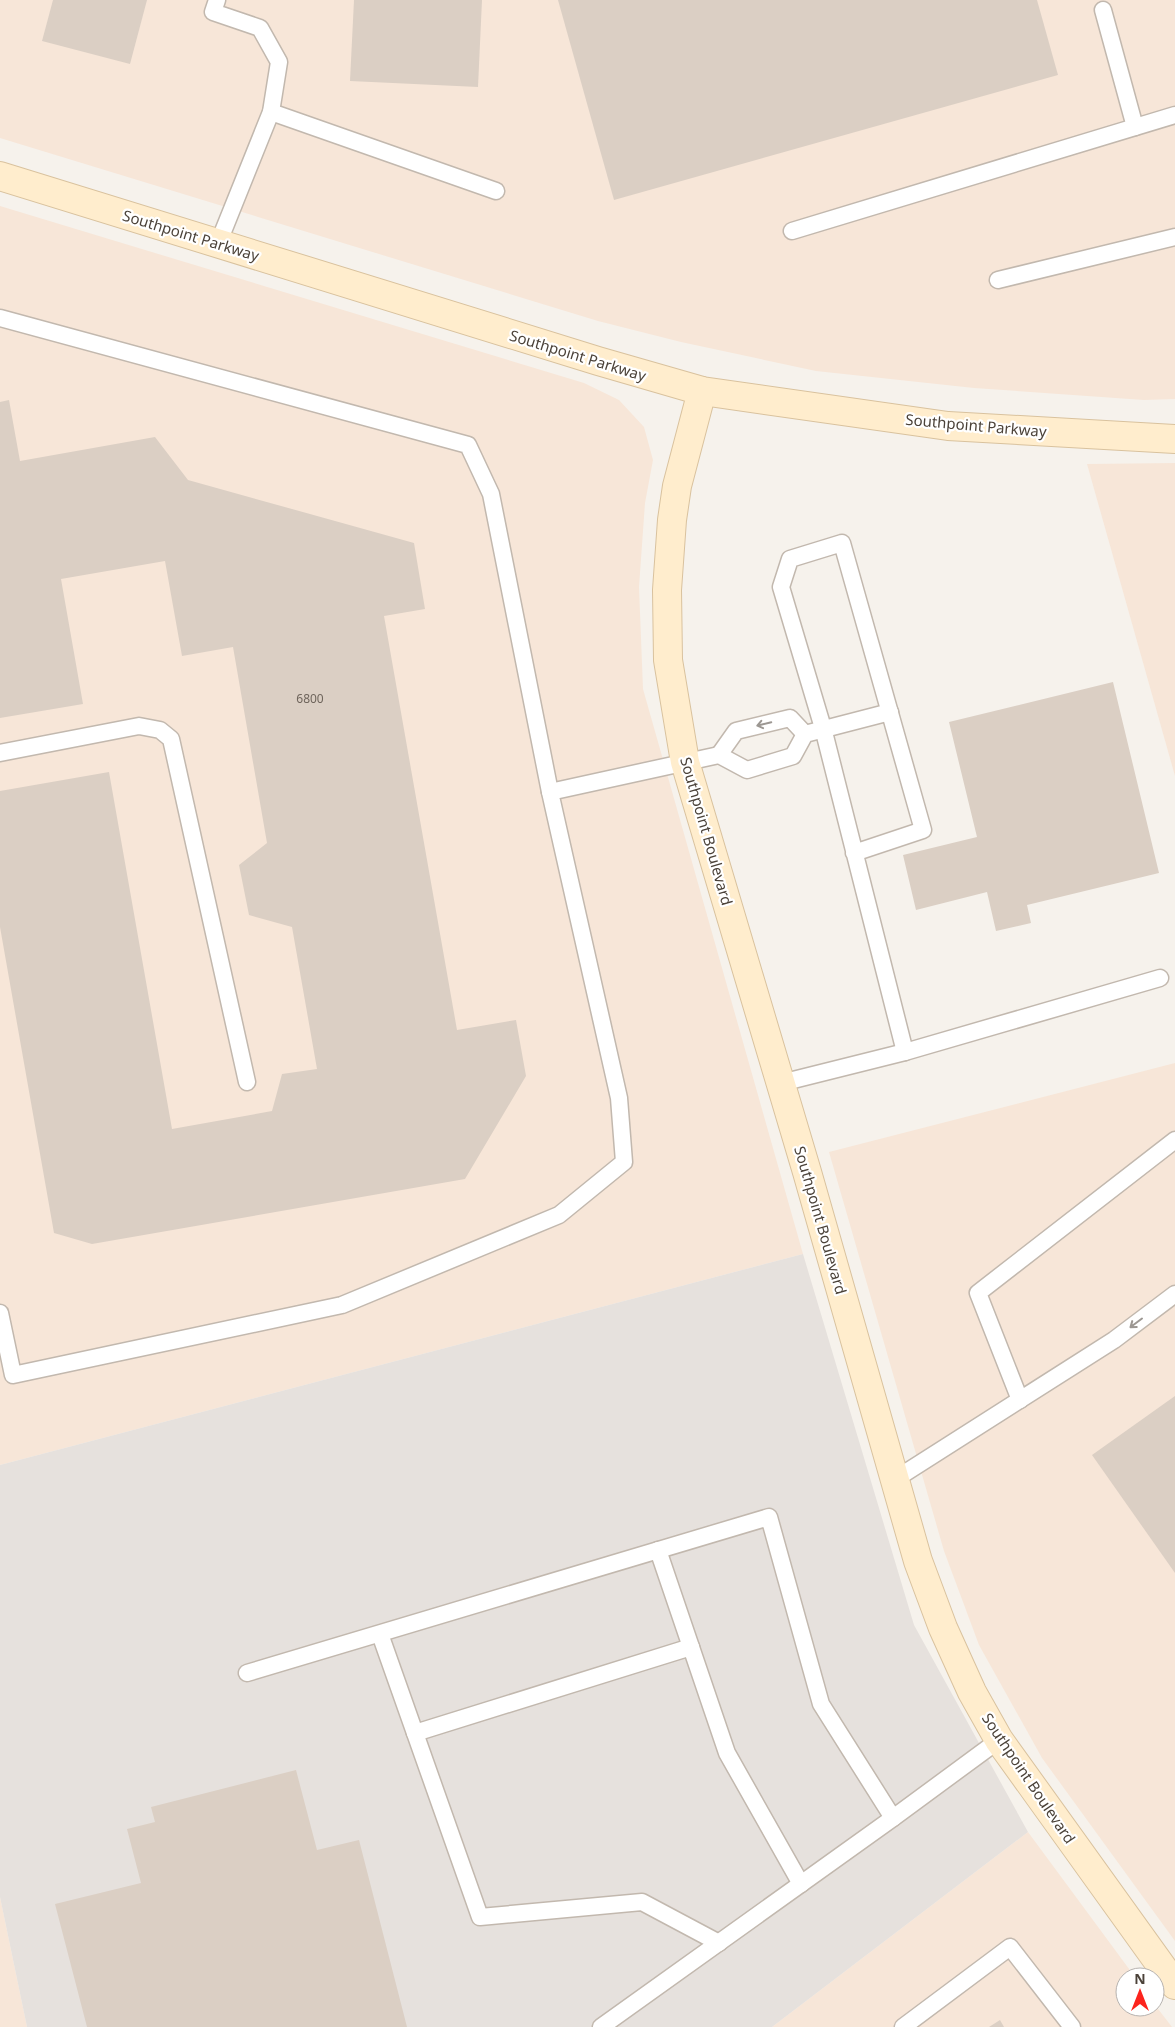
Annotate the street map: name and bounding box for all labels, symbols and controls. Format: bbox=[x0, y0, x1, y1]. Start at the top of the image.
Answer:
street label: Southpoint Parkway bbox=[120, 205, 262, 265]
street label: Southpoint Parkway bbox=[507, 325, 649, 385]
street label: Southpoint Parkway bbox=[905, 409, 1048, 441]
house number: 6800 bbox=[296, 690, 324, 707]
one-way arrow bbox=[756, 720, 772, 729]
street label: Southpoint Boulevard bbox=[676, 755, 738, 907]
street label: Southpoint Boulevard bbox=[790, 1144, 852, 1296]
one-way arrow bbox=[1130, 1318, 1143, 1329]
street label: Southpoint Boulevard bbox=[978, 1709, 1080, 1847]
north arrow bbox=[1115, 1967, 1165, 2017]
text: N bbox=[1134, 1969, 1146, 1988]

